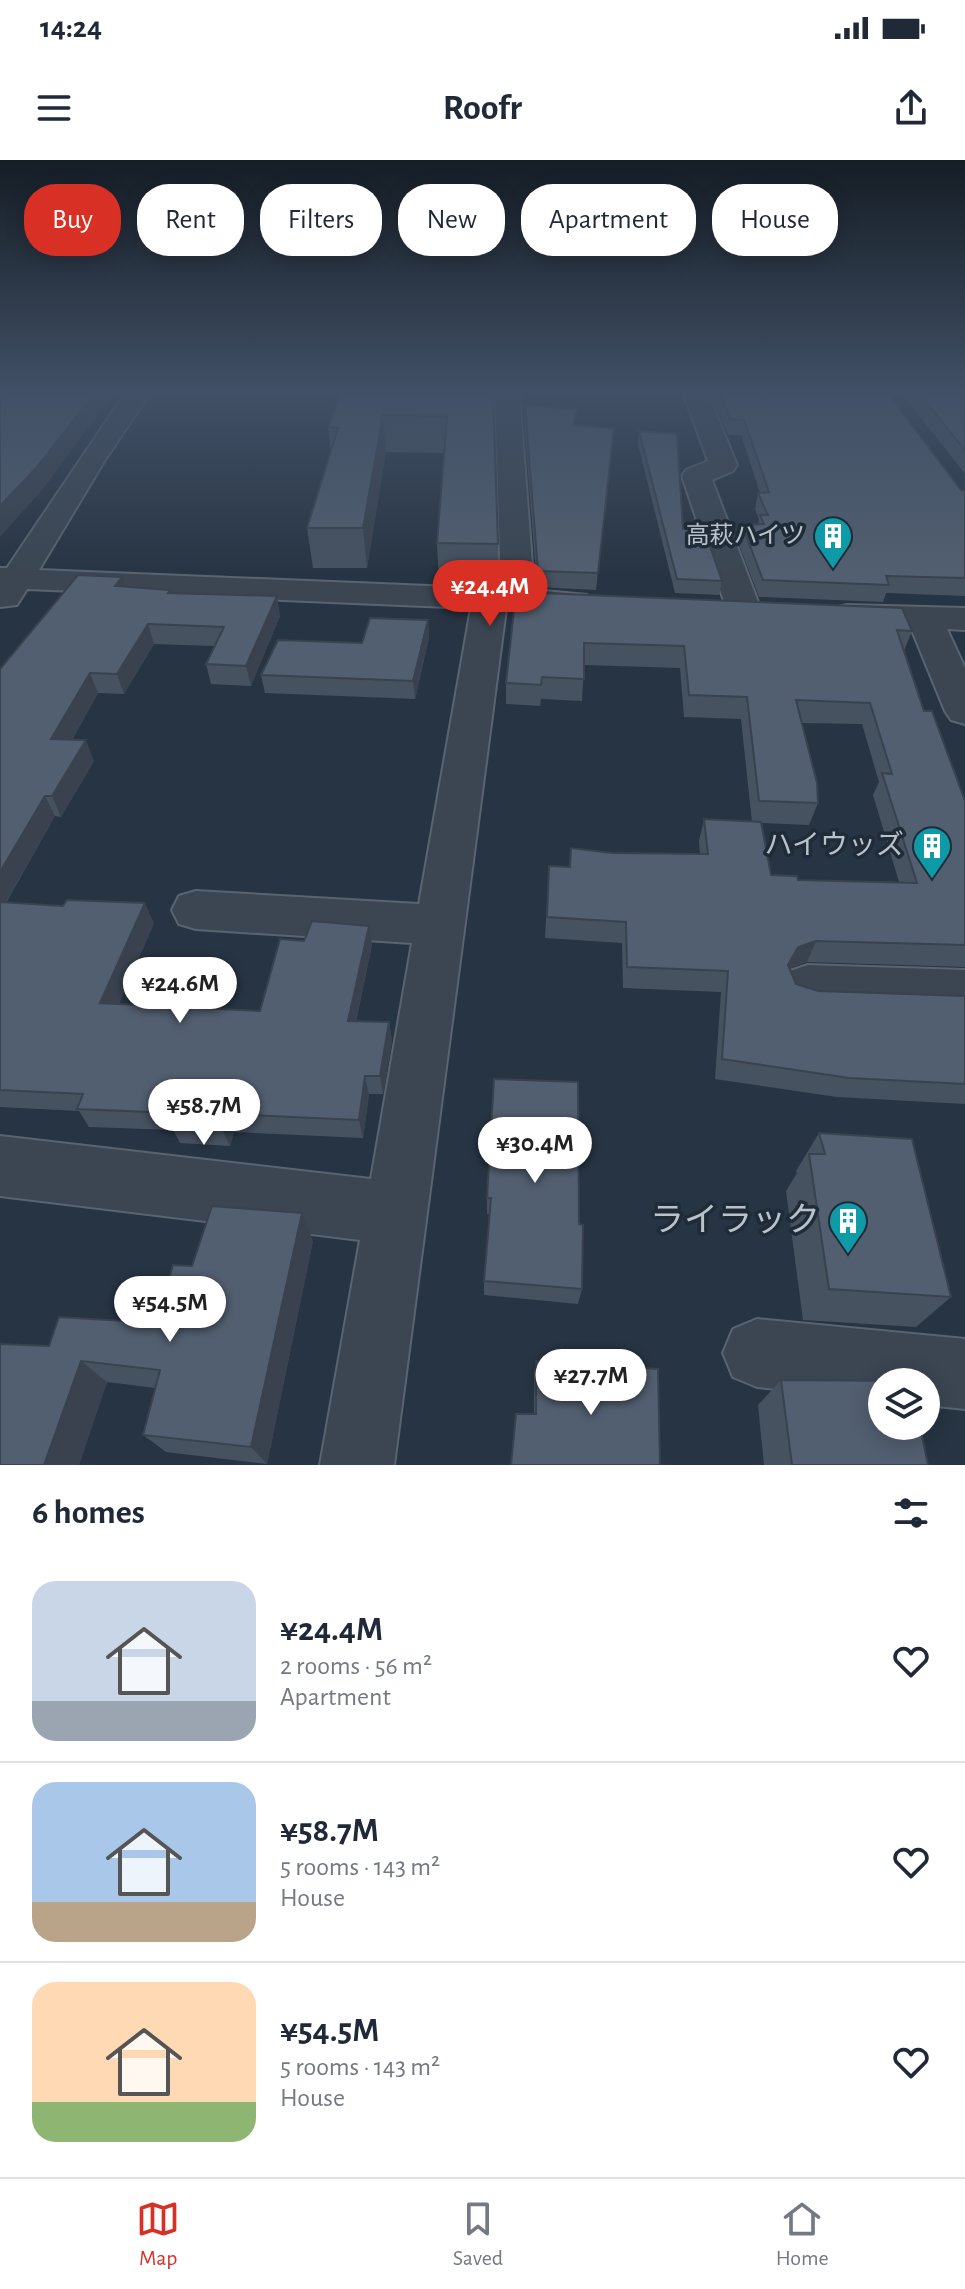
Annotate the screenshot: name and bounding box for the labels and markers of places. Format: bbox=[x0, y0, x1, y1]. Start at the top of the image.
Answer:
building icon: 高萩ハイツ bbox=[812, 515, 854, 570]
place label: 高萩ハイツ bbox=[685, 522, 805, 548]
pin: ¥24.4M bbox=[425, 560, 555, 628]
building icon: ハイウッズ bbox=[911, 825, 953, 880]
place label: ハイウッズ bbox=[765, 830, 904, 860]
pin: ¥24.6M bbox=[115, 957, 245, 1025]
pin: ¥58.7M bbox=[139, 1079, 269, 1147]
pin: ¥30.4M bbox=[470, 1117, 600, 1185]
building icon: ライラック bbox=[827, 1200, 869, 1255]
place label: ライラック bbox=[650, 1203, 820, 1238]
pin: ¥54.5M bbox=[105, 1276, 235, 1344]
pin: ¥27.7M bbox=[526, 1349, 656, 1417]

